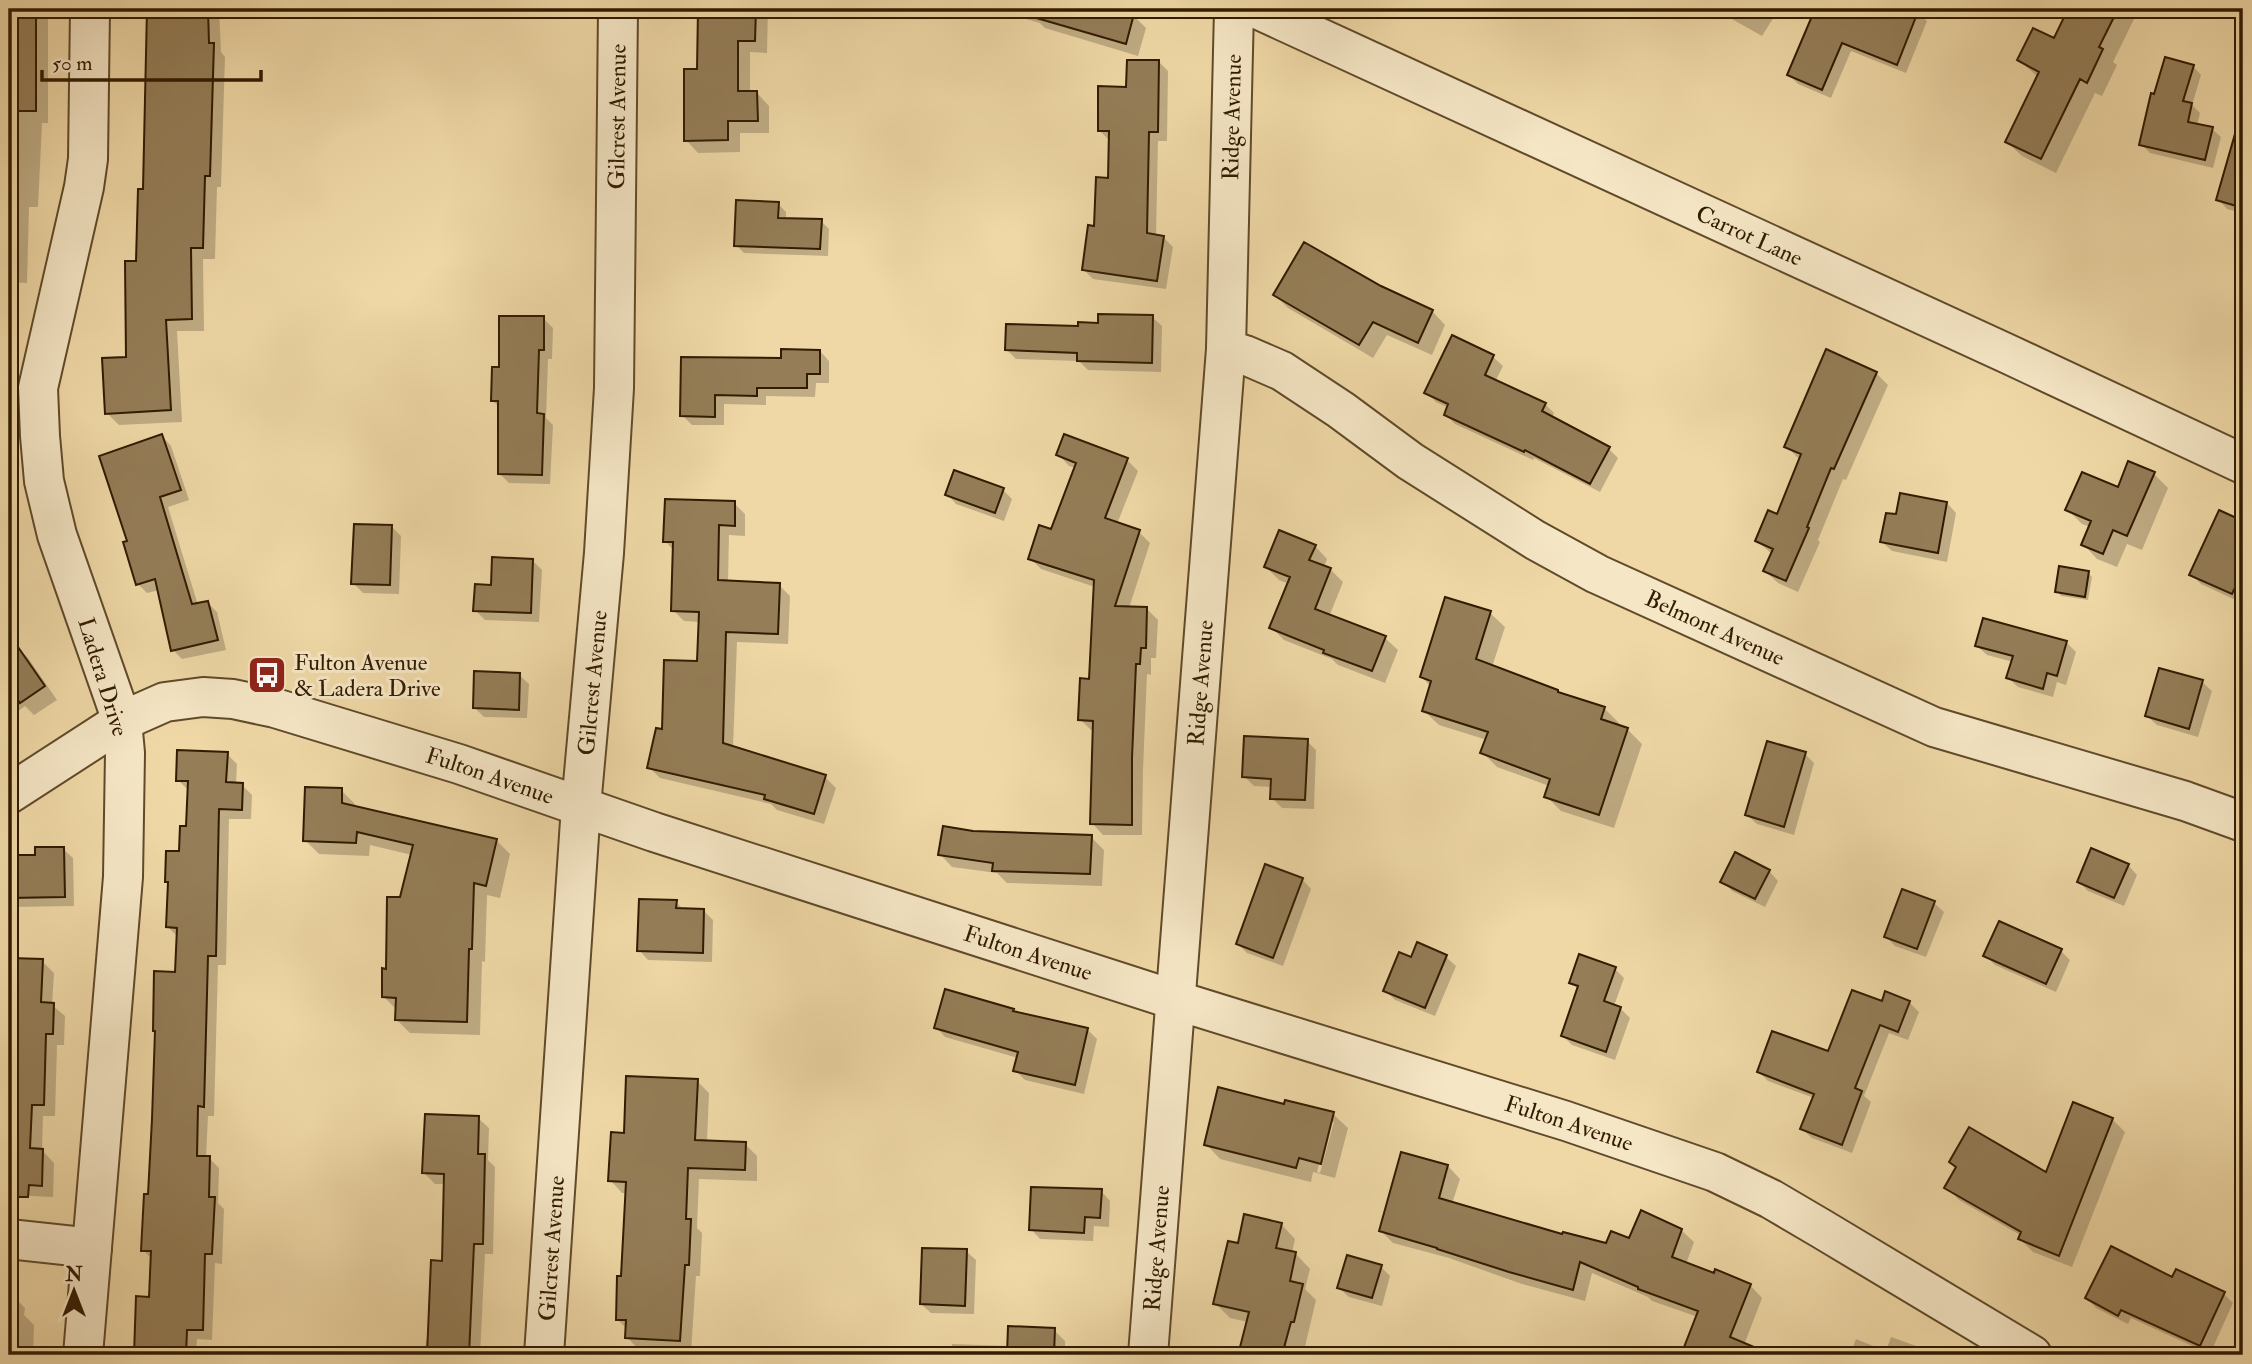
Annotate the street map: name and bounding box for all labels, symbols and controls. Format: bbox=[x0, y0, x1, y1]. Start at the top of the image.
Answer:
scale bar bbox=[42, 38, 261, 82]
street label: Gilcrest Avenue bbox=[602, 43, 632, 190]
text: 50 m bbox=[52, 50, 93, 77]
street label: Ridge Avenue bbox=[1215, 53, 1247, 181]
street label: Carrot Lane bbox=[1692, 198, 1808, 272]
street label: Belmont Avenue bbox=[1641, 583, 1790, 672]
street label: Gilcrest Avenue bbox=[571, 609, 613, 757]
street label: Ladera Drive bbox=[71, 614, 135, 740]
street label: Ridge Avenue bbox=[1181, 619, 1219, 747]
place label: Fulton Avenue & Ladera Drive bbox=[294, 648, 441, 703]
bus stop icon: Fulton Avenue & Ladera Drive bbox=[246, 654, 288, 696]
street label: Fulton Avenue bbox=[422, 740, 558, 811]
street label: Fulton Avenue bbox=[960, 918, 1097, 987]
street label: Fulton Avenue bbox=[1501, 1088, 1637, 1158]
street label: Gilcrest Avenue bbox=[532, 1174, 571, 1322]
street label: Ridge Avenue bbox=[1137, 1184, 1176, 1312]
north arrow bbox=[38, 1256, 108, 1326]
text: N bbox=[64, 1263, 83, 1287]

